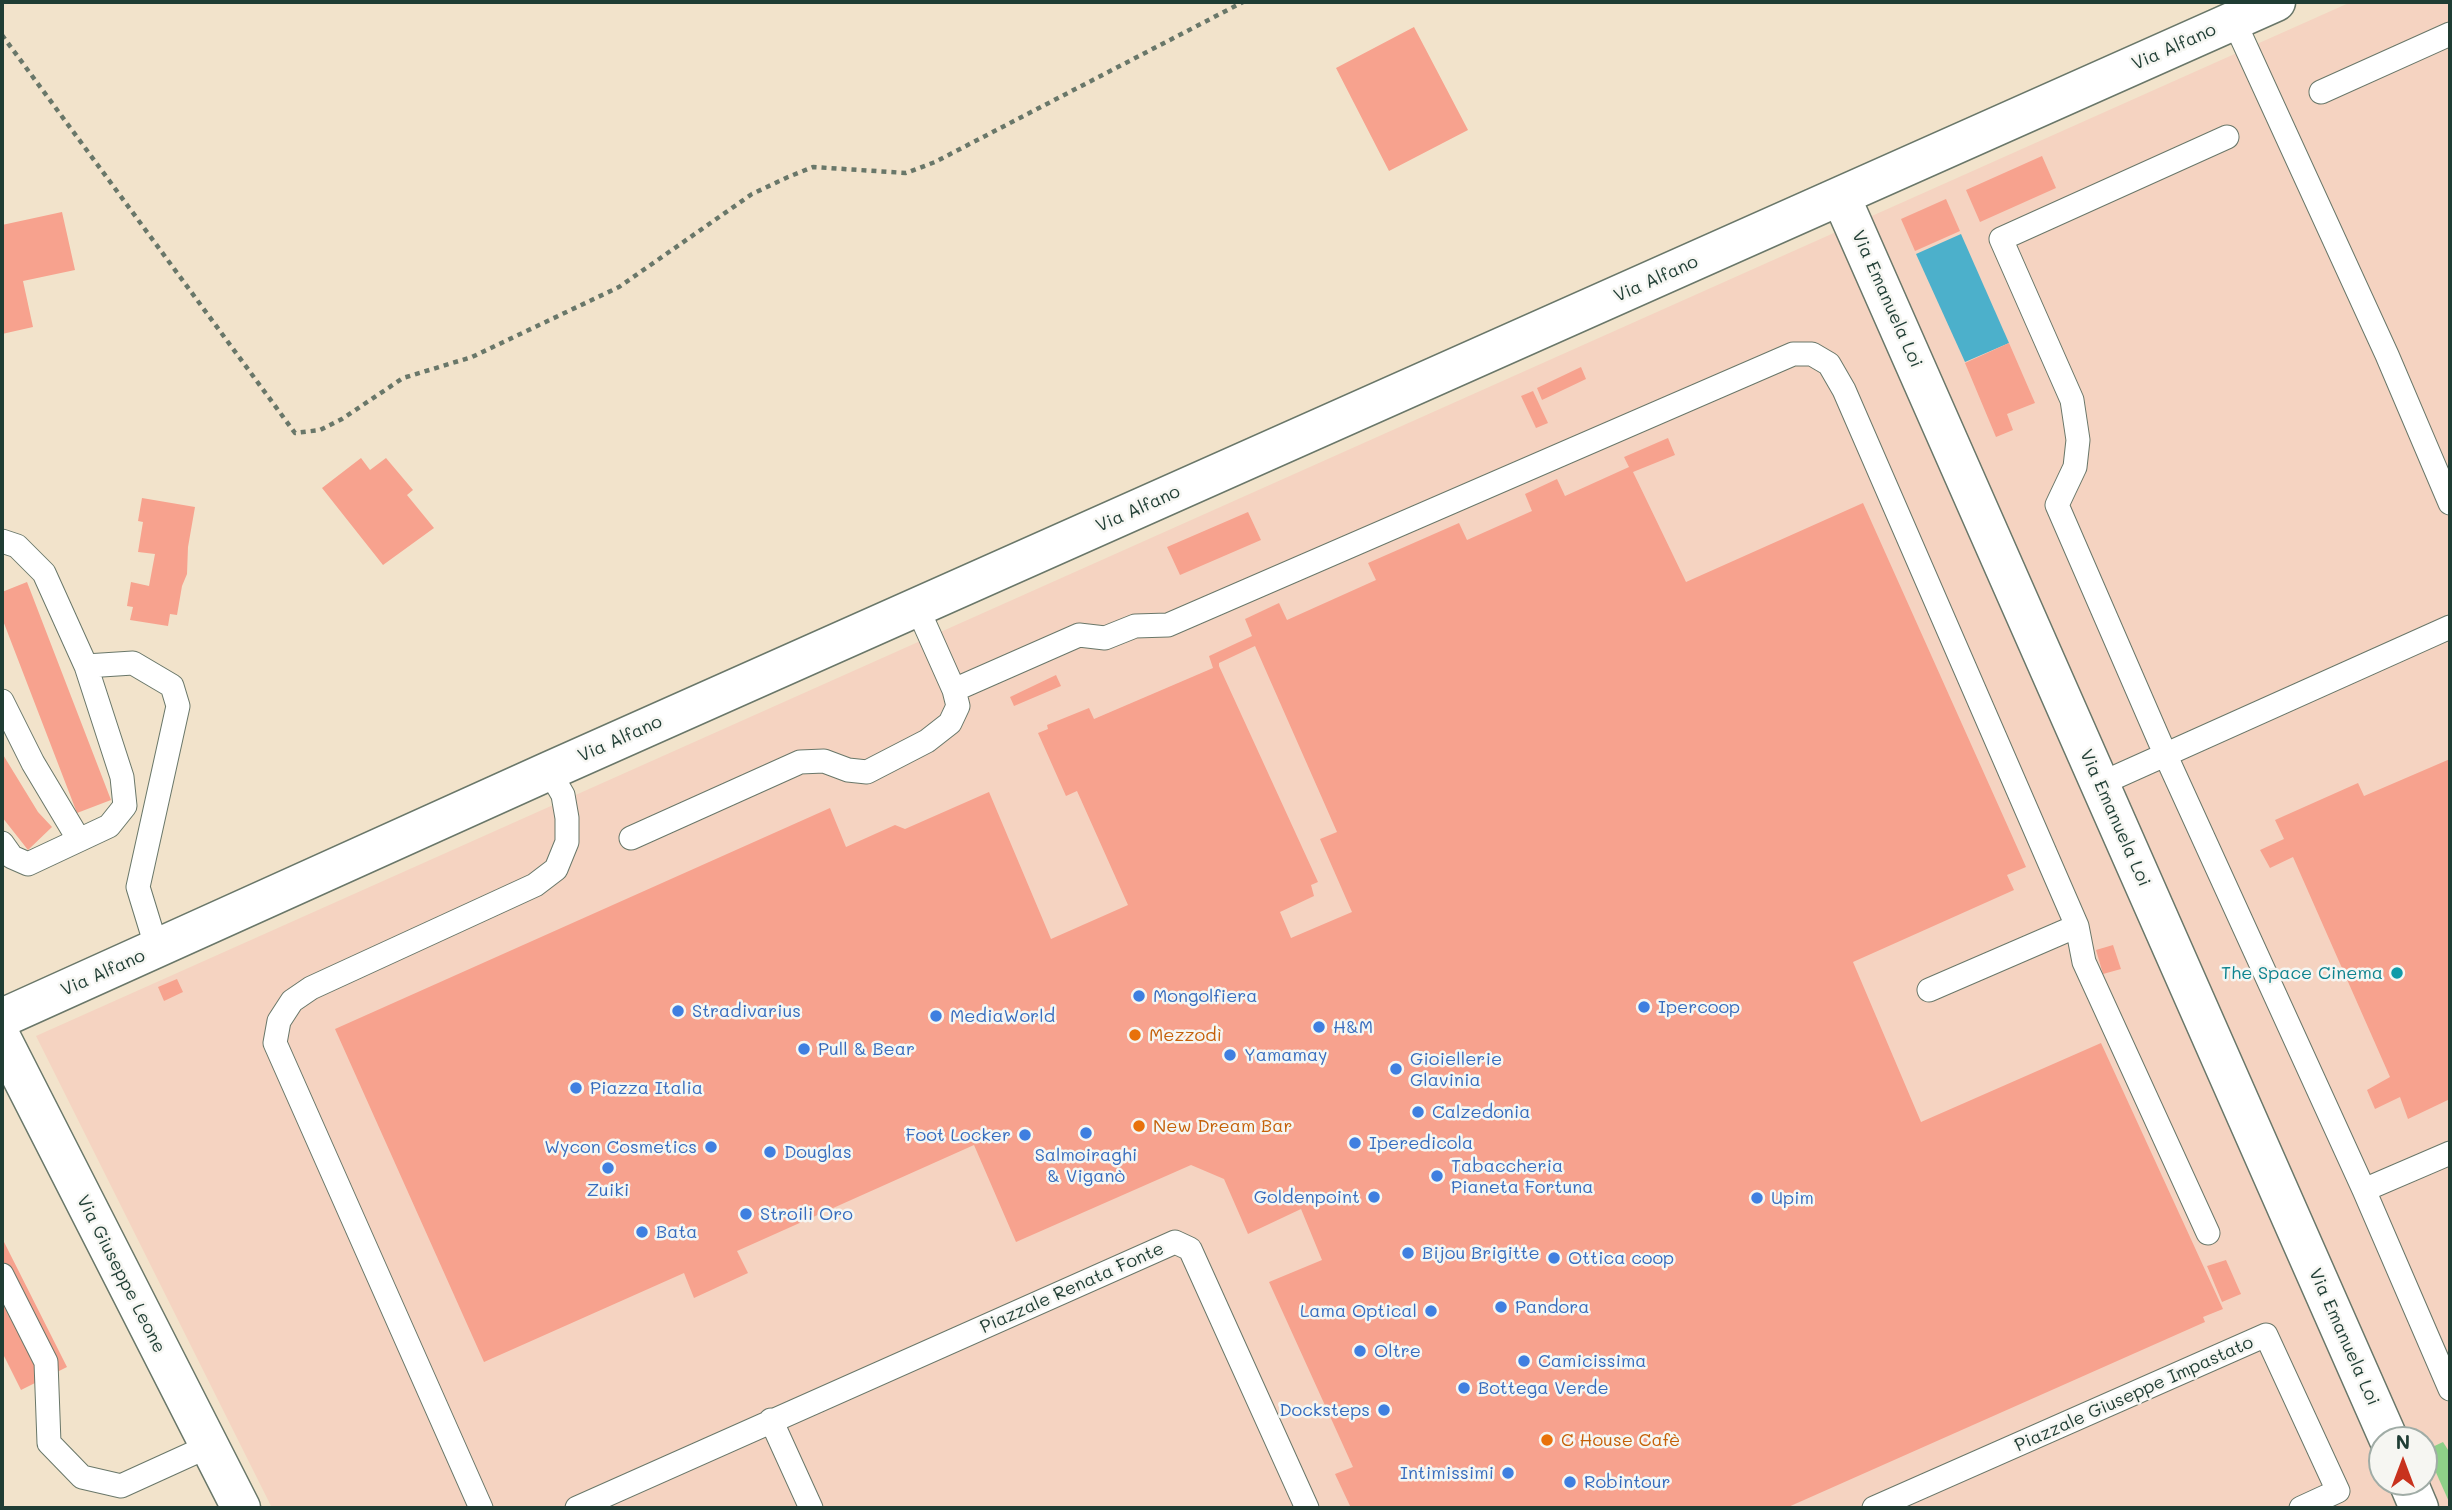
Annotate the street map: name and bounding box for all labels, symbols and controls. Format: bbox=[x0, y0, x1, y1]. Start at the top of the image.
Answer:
street label: Via Alfano bbox=[2129, 19, 2219, 75]
street label: Via Emanuela Loi bbox=[1847, 227, 1927, 371]
street label: Via Alfano bbox=[1611, 251, 1701, 307]
street label: Via Alfano bbox=[1093, 481, 1183, 537]
street label: Via Alfano bbox=[575, 711, 665, 767]
street label: Via Emanuela Loi bbox=[2075, 746, 2155, 890]
street label: Via Alfano bbox=[58, 945, 148, 1001]
place label: The Space Cinema bbox=[2221, 962, 2383, 984]
marker: The Space Cinema bbox=[2389, 965, 2405, 981]
place label: Mongolfiera bbox=[1153, 985, 1258, 1007]
marker: Mongolfiera bbox=[1131, 988, 1147, 1004]
place label: Ipercoop bbox=[1658, 996, 1740, 1018]
marker: Ipercoop bbox=[1636, 999, 1652, 1015]
place label: Stradivarius bbox=[692, 1000, 801, 1022]
marker: Stradivarius bbox=[670, 1003, 686, 1019]
place label: MediaWorld bbox=[950, 1005, 1055, 1027]
marker: MediaWorld bbox=[928, 1008, 944, 1024]
place label: H&M bbox=[1333, 1016, 1373, 1038]
marker: H&M bbox=[1311, 1019, 1327, 1035]
place label: Mezzodì bbox=[1149, 1024, 1222, 1046]
marker: Mezzodì bbox=[1127, 1027, 1143, 1043]
place label: Pull & Bear bbox=[818, 1038, 915, 1060]
marker: Pull & Bear bbox=[796, 1041, 812, 1057]
place label: Yamamay bbox=[1244, 1044, 1328, 1066]
marker: Yamamay bbox=[1222, 1047, 1238, 1063]
place label: Gioiellerie Glavinia bbox=[1410, 1048, 1502, 1090]
marker: Gioiellerie Glavinia bbox=[1388, 1061, 1404, 1077]
place label: Piazza Italia bbox=[590, 1077, 703, 1099]
marker: Piazza Italia bbox=[568, 1080, 584, 1096]
place label: Calzedonia bbox=[1432, 1101, 1531, 1123]
marker: Calzedonia bbox=[1410, 1104, 1426, 1120]
place label: New Dream Bar bbox=[1153, 1115, 1292, 1137]
marker: New Dream Bar bbox=[1131, 1118, 1147, 1134]
place label: Foot Locker bbox=[905, 1124, 1011, 1146]
marker: Salmoiraghi & Viganò bbox=[1078, 1125, 1094, 1141]
marker: Foot Locker bbox=[1017, 1127, 1033, 1143]
place label: Iperedicola bbox=[1369, 1132, 1473, 1154]
marker: Iperedicola bbox=[1347, 1135, 1363, 1151]
place label: Wycon Cosmetics bbox=[544, 1136, 697, 1158]
marker: Wycon Cosmetics bbox=[703, 1139, 719, 1155]
place label: Douglas bbox=[784, 1141, 852, 1163]
marker: Douglas bbox=[762, 1144, 778, 1160]
place label: Salmoiraghi & Viganò bbox=[1035, 1144, 1137, 1186]
place label: Tabaccheria Pianeta Fortuna bbox=[1451, 1155, 1593, 1198]
marker: Zuiki bbox=[600, 1160, 616, 1176]
marker: Tabaccheria Pianeta Fortuna bbox=[1429, 1168, 1445, 1184]
place label: Zuiki bbox=[587, 1179, 629, 1201]
place label: Goldenpoint bbox=[1254, 1186, 1360, 1208]
place label: Upim bbox=[1771, 1187, 1814, 1209]
marker: Goldenpoint bbox=[1366, 1189, 1382, 1205]
marker: Upim bbox=[1749, 1190, 1765, 1206]
street label: Via Giuseppe Leone bbox=[72, 1192, 170, 1356]
place label: Stroili Oro bbox=[760, 1203, 853, 1225]
marker: Stroili Oro bbox=[738, 1206, 754, 1222]
place label: Bata bbox=[656, 1221, 698, 1243]
marker: Bata bbox=[634, 1224, 650, 1240]
street label: Piazzale Renata Fonte bbox=[977, 1238, 1167, 1338]
place label: Bijou Brigitte bbox=[1422, 1242, 1540, 1264]
marker: Bijou Brigitte bbox=[1400, 1245, 1416, 1261]
place label: Ottica coop bbox=[1568, 1247, 1674, 1269]
marker: Ottica coop bbox=[1546, 1250, 1562, 1266]
street label: Via Emanuela Loi bbox=[2304, 1265, 2384, 1409]
place label: Pandora bbox=[1515, 1296, 1590, 1318]
marker: Pandora bbox=[1493, 1299, 1509, 1315]
place label: Lama Optical bbox=[1300, 1300, 1417, 1322]
marker: Lama Optical bbox=[1423, 1303, 1439, 1319]
street label: Piazzale Giuseppe Impastato bbox=[2011, 1331, 2257, 1457]
place label: Oltre bbox=[1374, 1340, 1421, 1362]
marker: Oltre bbox=[1352, 1343, 1368, 1359]
place label: Camicissima bbox=[1538, 1350, 1647, 1372]
marker: Camicissima bbox=[1516, 1353, 1532, 1369]
place label: Bottega Verde bbox=[1478, 1377, 1609, 1399]
marker: Bottega Verde bbox=[1456, 1380, 1472, 1396]
place label: Docksteps bbox=[1279, 1399, 1370, 1421]
marker: Docksteps bbox=[1376, 1402, 1392, 1418]
north arrow bbox=[2368, 1426, 2438, 1496]
place label: C House Cafè bbox=[1561, 1429, 1680, 1451]
text: N bbox=[2396, 1429, 2410, 1454]
marker: C House Cafè bbox=[1539, 1432, 1555, 1448]
place label: Intimissimi bbox=[1400, 1462, 1494, 1484]
marker: Intimissimi bbox=[1500, 1465, 1516, 1481]
place label: Robintour bbox=[1584, 1471, 1671, 1493]
marker: Robintour bbox=[1562, 1474, 1578, 1490]

